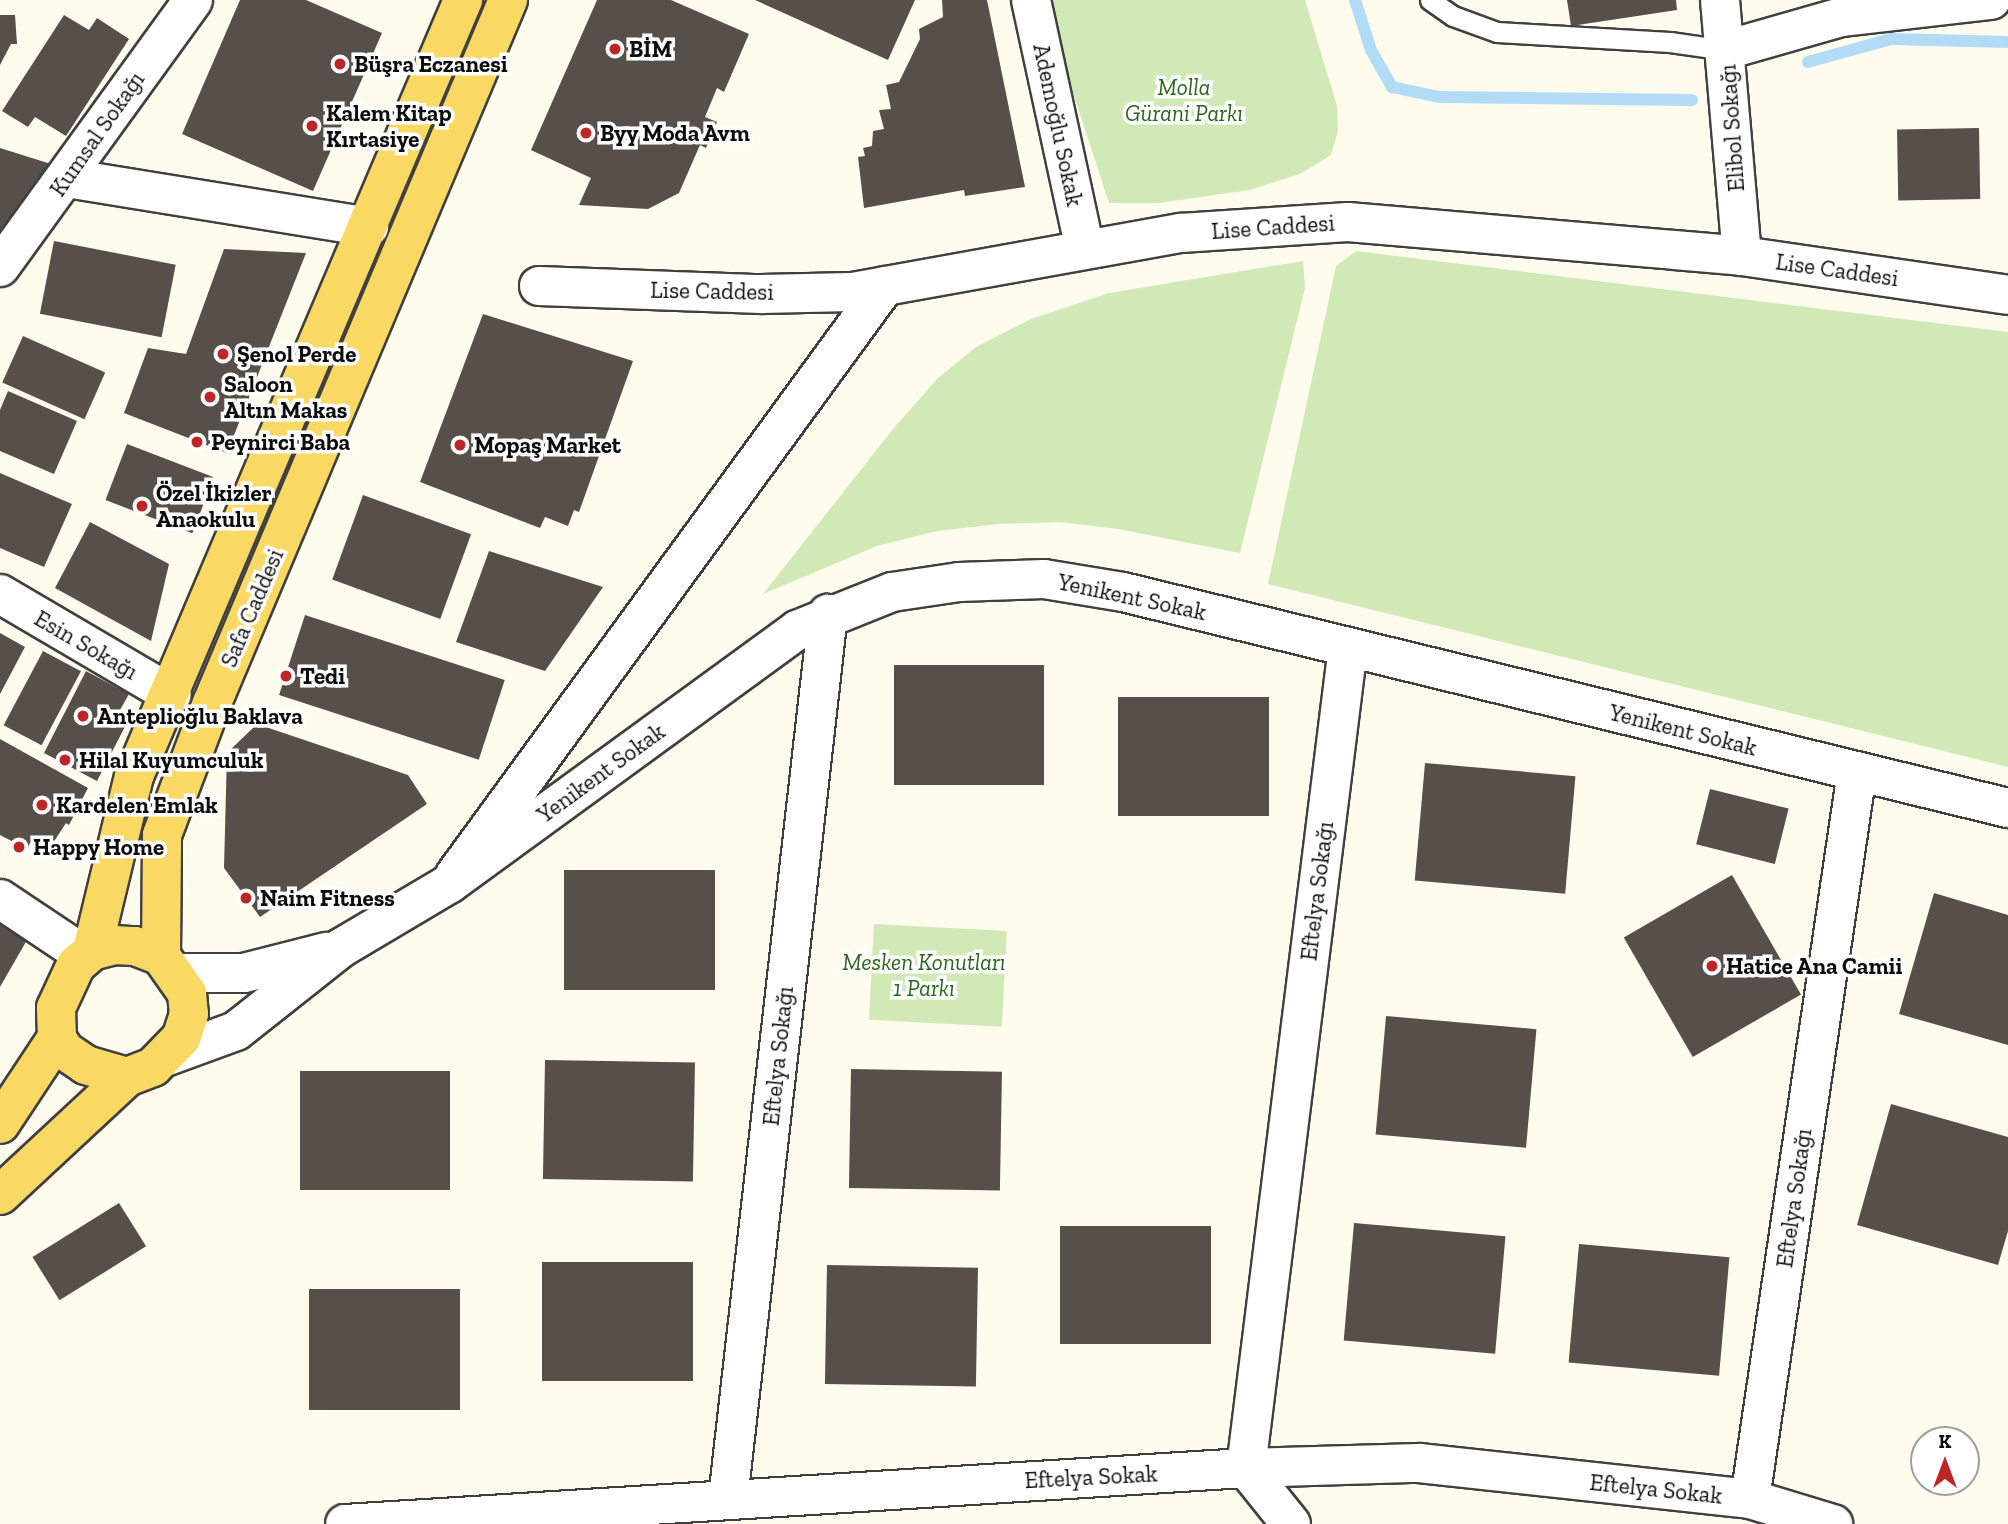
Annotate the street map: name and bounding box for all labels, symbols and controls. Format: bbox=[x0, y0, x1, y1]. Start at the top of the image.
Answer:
place label: BİM bbox=[629, 35, 672, 63]
marker: BİM bbox=[607, 41, 623, 57]
street label: Ademoğlu Sokak bbox=[1027, 41, 1089, 209]
place label: Büşra Eczanesi bbox=[354, 50, 508, 78]
marker: Büşra Eczanesi bbox=[332, 56, 348, 72]
street label: Elibol Sokağı bbox=[1714, 63, 1750, 193]
street label: Kumsal Sokağı bbox=[44, 66, 150, 202]
park label: Molla Gürani Parkı bbox=[1125, 73, 1243, 127]
place label: Kalem Kitap Kırtasiye bbox=[326, 99, 452, 153]
marker: Kalem Kitap Kırtasiye bbox=[304, 118, 320, 134]
place label: Byy Moda Avm bbox=[600, 119, 751, 147]
marker: Byy Moda Avm bbox=[578, 125, 594, 141]
street label: Lise Caddesi bbox=[1210, 209, 1336, 245]
street label: Lise Caddesi bbox=[1774, 248, 1900, 292]
street label: Lise Caddesi bbox=[650, 276, 774, 306]
place label: Şenol Perde bbox=[237, 340, 356, 368]
marker: Şenol Perde bbox=[215, 346, 231, 362]
place label: Saloon Altın Makas bbox=[224, 370, 347, 424]
marker: Saloon Altın Makas bbox=[202, 389, 218, 405]
place label: Peynirci Baba bbox=[211, 428, 350, 456]
place label: Mopaş Market bbox=[474, 431, 621, 459]
marker: Peynirci Baba bbox=[189, 434, 205, 450]
marker: Mopaş Market bbox=[452, 437, 468, 453]
place label: Özel İkizler Anaokulu bbox=[156, 479, 272, 533]
marker: Özel İkizler Anaokulu bbox=[134, 498, 150, 514]
street label: Safa Caddesi bbox=[215, 545, 289, 671]
street label: Yenikent Sokak bbox=[1055, 568, 1209, 626]
street label: Esin Sokağı bbox=[29, 604, 143, 686]
place label: Tedi bbox=[300, 662, 345, 690]
marker: Tedi bbox=[278, 668, 294, 684]
street label: Yenikent Sokak bbox=[1606, 698, 1760, 762]
place label: Anteplioğlu Baklava bbox=[97, 702, 303, 730]
marker: Anteplioğlu Baklava bbox=[75, 708, 91, 724]
street label: Yenikent Sokak bbox=[532, 717, 670, 829]
place label: Hilal Kuyumculuk bbox=[79, 746, 263, 774]
marker: Hilal Kuyumculuk bbox=[57, 752, 73, 768]
place label: Kardelen Emlak bbox=[56, 791, 218, 819]
marker: Kardelen Emlak bbox=[34, 797, 50, 813]
street label: Eftelya Sokağı bbox=[1295, 820, 1339, 962]
place label: Happy Home bbox=[33, 833, 165, 861]
marker: Happy Home bbox=[11, 839, 27, 855]
place label: Naim Fitness bbox=[260, 884, 395, 912]
marker: Naim Fitness bbox=[238, 890, 254, 906]
park label: Mesken Konutları 1 Parkı bbox=[842, 948, 1006, 1002]
place label: Hatice Ana Camii bbox=[1726, 952, 1903, 980]
marker: Hatice Ana Camii bbox=[1704, 958, 1720, 974]
street label: Eftelya Sokağı bbox=[757, 985, 799, 1127]
street label: Eftelya Sokağı bbox=[1771, 1127, 1817, 1269]
north arrow bbox=[1910, 1426, 1980, 1496]
text: K bbox=[1939, 1430, 1951, 1453]
street label: Eftelya Sokak bbox=[1024, 1460, 1158, 1494]
street label: Eftelya Sokak bbox=[1588, 1468, 1724, 1510]

